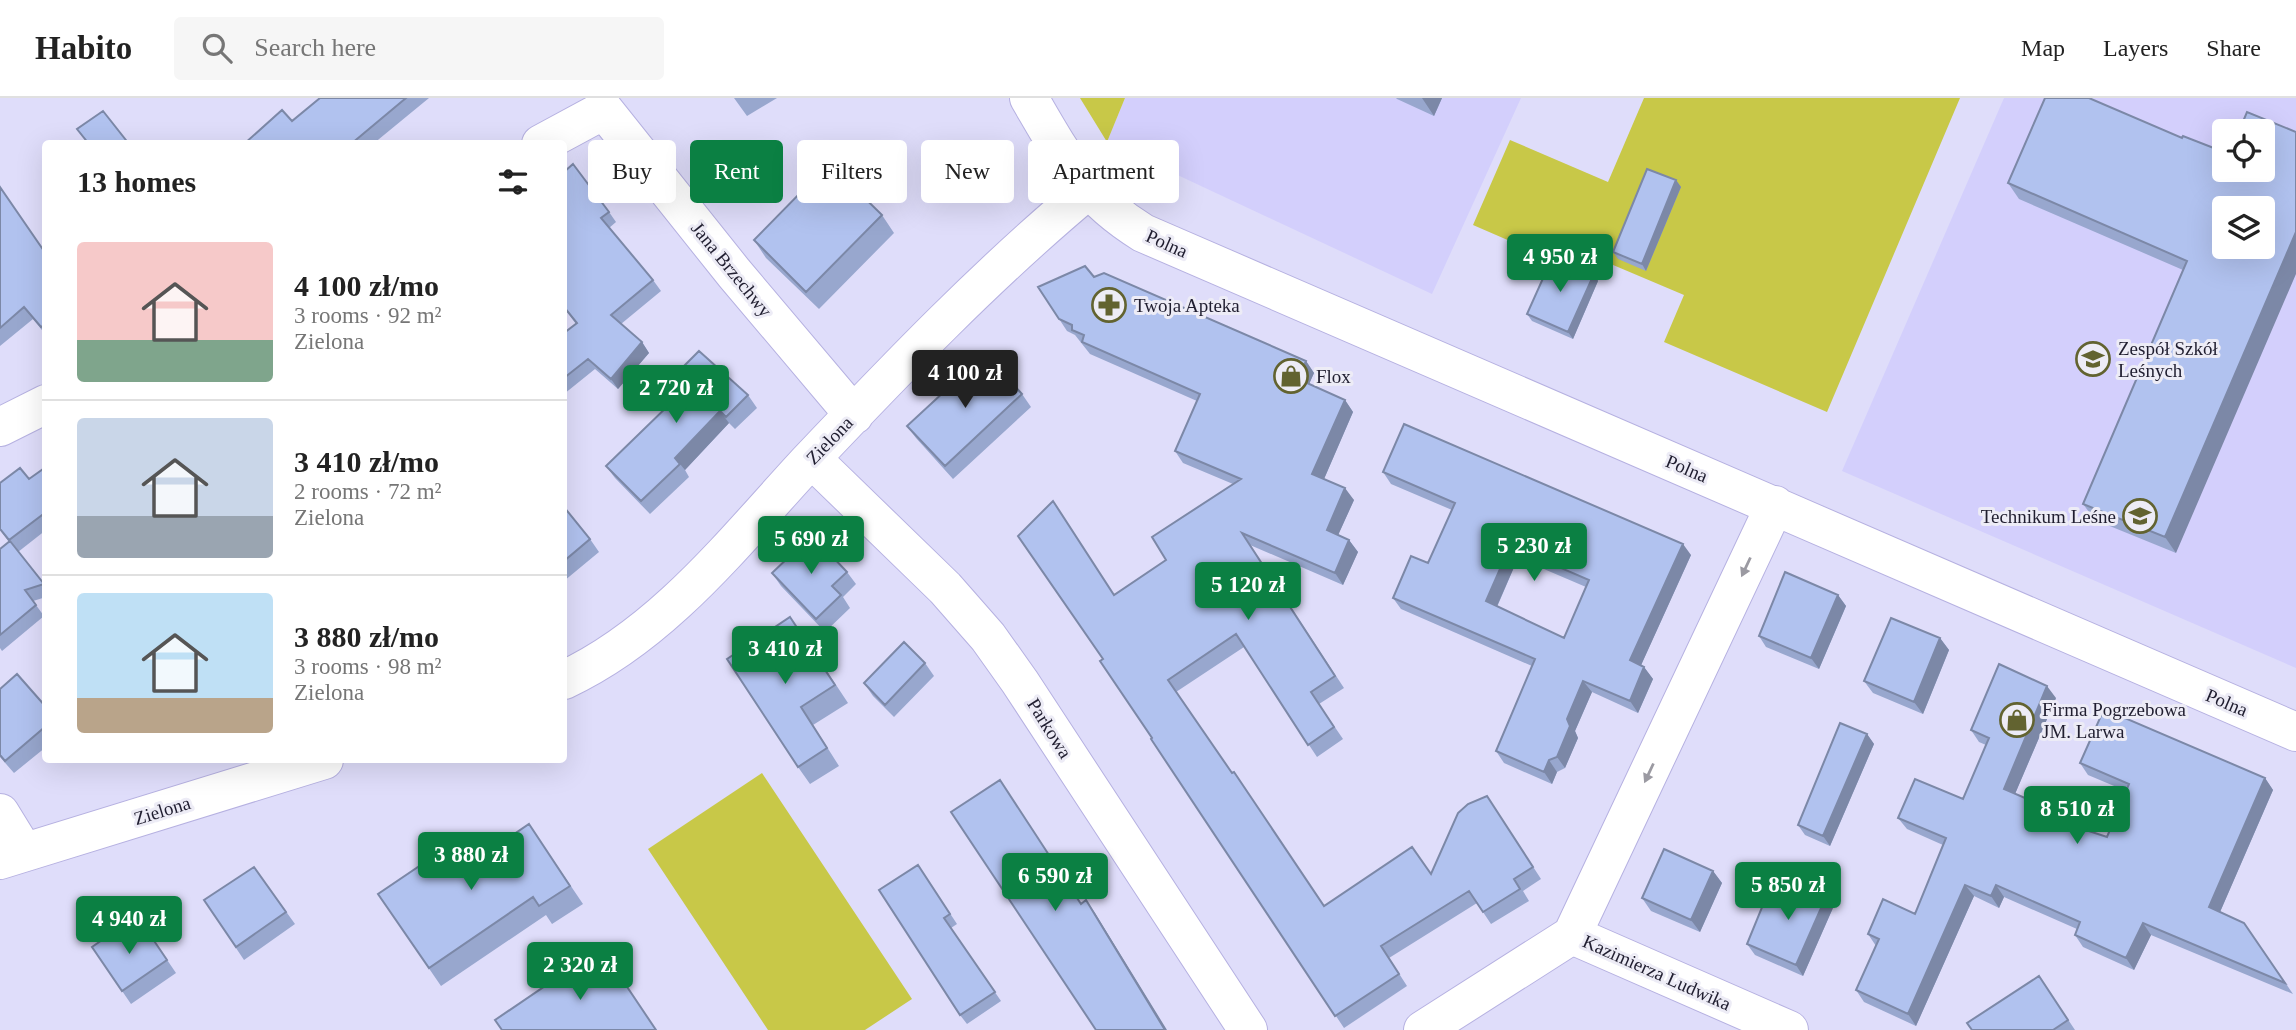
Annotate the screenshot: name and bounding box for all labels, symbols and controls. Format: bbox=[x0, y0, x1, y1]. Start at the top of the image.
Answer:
search box bbox=[174, 17, 664, 80]
icon: search bbox=[198, 29, 236, 67]
text: Habito bbox=[35, 30, 132, 66]
text: Search here bbox=[254, 33, 376, 62]
text: Map bbox=[2021, 35, 2065, 61]
text: Layers bbox=[2103, 35, 2168, 61]
text: Share bbox=[2206, 35, 2261, 61]
map controls bbox=[2212, 119, 2275, 259]
button: locate bbox=[2212, 119, 2275, 182]
chip: Buy bbox=[588, 140, 676, 203]
chip: Rent bbox=[690, 140, 783, 203]
chip: Filters bbox=[797, 140, 907, 203]
chip: New bbox=[921, 140, 1014, 203]
chip: Apartment bbox=[1028, 140, 1179, 203]
icon: filters bbox=[494, 163, 532, 201]
text: 13 homes bbox=[77, 165, 196, 198]
button: layers bbox=[2212, 196, 2275, 259]
street label: Jana Brzechwy bbox=[687, 218, 776, 321]
street label: Polna bbox=[1143, 225, 1191, 262]
pin: 4 950 zł bbox=[1488, 234, 1632, 294]
text: 4 950 zł bbox=[1523, 244, 1597, 269]
text: 4 100 zł/mo bbox=[294, 269, 439, 302]
icon: home bbox=[133, 270, 217, 354]
pharmacy icon: Twoja Apteka bbox=[1090, 286, 1128, 324]
place label: Twoja Apteka bbox=[1134, 295, 1240, 316]
text: 3 rooms · 92 m² bbox=[294, 303, 441, 328]
text: Zielona bbox=[294, 329, 364, 354]
place label: Zespół Szkół Leśnych bbox=[2118, 338, 2218, 381]
school or university icon: Zespół Szkół Leśnych bbox=[2074, 340, 2112, 378]
pin: 4 100 zł bbox=[893, 350, 1037, 410]
shop icon: Flox bbox=[1272, 357, 1310, 395]
text: 4 100 zł bbox=[928, 360, 1002, 385]
pin: 2 720 zł bbox=[604, 366, 748, 425]
place label: Flox bbox=[1316, 366, 1351, 387]
text: 2 720 zł bbox=[639, 375, 713, 400]
street label: Zielona bbox=[802, 412, 857, 469]
text: 3 410 zł/mo bbox=[294, 445, 439, 478]
icon: home bbox=[133, 446, 217, 530]
street label: Polna bbox=[1663, 450, 1711, 487]
text: 2 rooms · 72 m² bbox=[294, 479, 441, 504]
school or university icon: Technikum Leśne bbox=[2121, 497, 2159, 535]
text: Zielona bbox=[294, 505, 364, 530]
place label: Technikum Leśne bbox=[1981, 506, 2116, 527]
pin: 5 690 zł bbox=[739, 517, 883, 576]
pin: 5 230 zł bbox=[1462, 524, 1606, 583]
text: 5 690 zł bbox=[774, 526, 848, 551]
text: 5 230 zł bbox=[1497, 533, 1571, 558]
one-way arrow bbox=[1741, 557, 1752, 577]
pin: 5 120 zł bbox=[1176, 562, 1320, 622]
text: 5 120 zł bbox=[1211, 572, 1285, 597]
text: 3 880 zł/mo bbox=[294, 620, 439, 653]
icon: home bbox=[133, 621, 217, 705]
pin: 3 410 zł bbox=[713, 626, 857, 686]
text: 3 410 zł bbox=[748, 636, 822, 661]
text: 3 rooms · 98 m² bbox=[294, 654, 441, 679]
text: Zielona bbox=[294, 680, 364, 705]
street label: Polna bbox=[2203, 684, 2251, 721]
street label: Parkowa bbox=[1023, 695, 1076, 762]
place label: Firma Pogrzebowa JM. Larwa bbox=[2042, 699, 2187, 742]
shop icon: Firma Pogrzebowa JM. Larwa bbox=[1998, 701, 2036, 739]
one-way arrow bbox=[1643, 763, 1655, 783]
pin: 8 510 zł bbox=[2005, 786, 2149, 846]
street label: Zielona bbox=[131, 792, 194, 829]
text: 8 510 zł bbox=[2040, 796, 2114, 821]
pin: 3 880 zł bbox=[399, 832, 543, 892]
text: 3 880 zł bbox=[434, 842, 508, 867]
pin: 6 590 zł bbox=[983, 854, 1127, 913]
pin: 5 850 zł bbox=[1716, 862, 1860, 922]
text: 6 590 zł bbox=[1018, 863, 1092, 888]
text: 5 850 zł bbox=[1751, 872, 1825, 897]
pin: 4 940 zł bbox=[57, 896, 201, 956]
text: 4 940 zł bbox=[92, 906, 166, 931]
street label: Kazimierza Ludwika bbox=[1580, 930, 1735, 1015]
pin: 2 320 zł bbox=[508, 942, 652, 1002]
text: 2 320 zł bbox=[543, 952, 617, 977]

